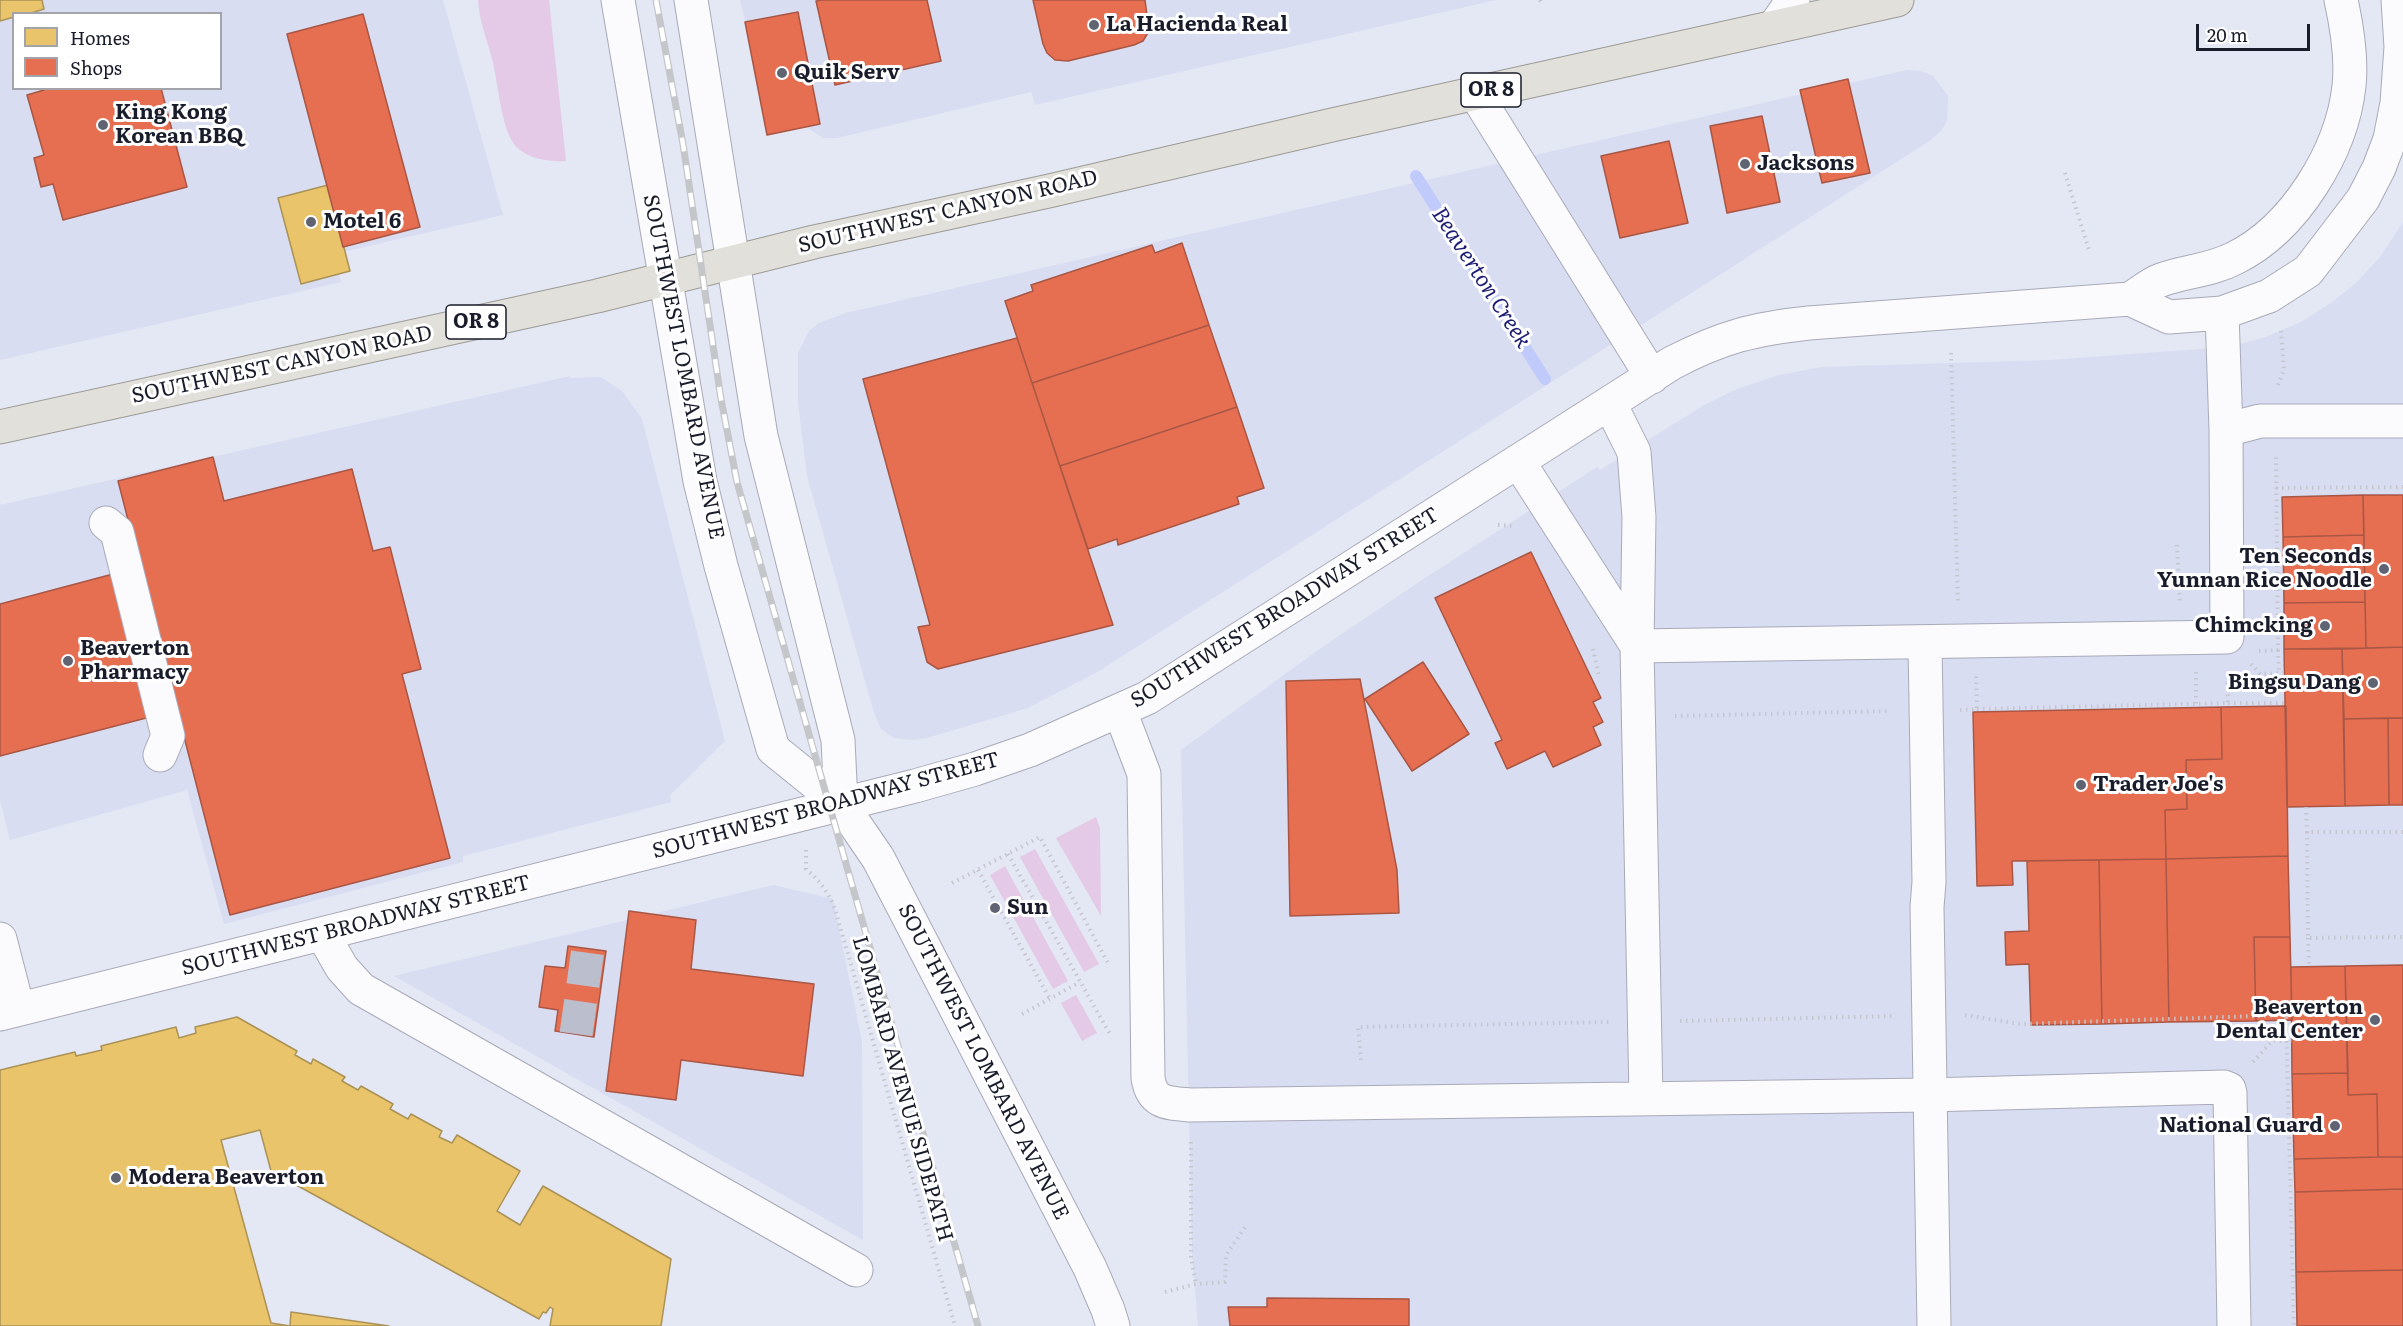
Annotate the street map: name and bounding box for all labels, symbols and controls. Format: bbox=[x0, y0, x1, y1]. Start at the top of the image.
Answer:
legend bbox=[12, 12, 222, 90]
place label: La Hacienda Real bbox=[1106, 12, 1288, 38]
scale bar bbox=[2199, 12, 2313, 50]
marker: La Hacienda Real bbox=[1087, 18, 1101, 32]
text: 20 m bbox=[2207, 21, 2248, 48]
text: Homes bbox=[70, 24, 130, 51]
text: Shops bbox=[70, 54, 122, 81]
place label: Quik Serv bbox=[794, 60, 900, 86]
marker: Quik Serv bbox=[775, 66, 789, 80]
road number: OR 8 bbox=[1461, 73, 1521, 107]
place label: King Kong Korean BBQ bbox=[115, 100, 243, 150]
marker: King Kong Korean BBQ bbox=[96, 118, 110, 132]
place label: Jacksons bbox=[1757, 151, 1854, 177]
marker: Jacksons bbox=[1738, 157, 1752, 171]
street label: SOUTHWEST CANYON ROAD bbox=[796, 165, 1100, 259]
street label: SOUTHWEST LOMBARD AVENUE bbox=[637, 192, 729, 542]
water label: Beaverton Creek bbox=[1426, 203, 1536, 353]
place label: Motel 6 bbox=[323, 209, 401, 235]
marker: Motel 6 bbox=[304, 215, 318, 229]
road number: OR 8 bbox=[446, 305, 506, 339]
street label: SOUTHWEST CANYON ROAD bbox=[129, 321, 435, 409]
street label: SOUTHWEST BROADWAY STREET bbox=[1126, 502, 1444, 714]
place label: Ten Seconds Yunnan Rice Noodle bbox=[2157, 544, 2372, 594]
marker: Ten Seconds Yunnan Rice Noodle bbox=[2377, 562, 2391, 576]
place label: Chimcking bbox=[2195, 613, 2313, 639]
marker: Chimcking bbox=[2318, 619, 2332, 633]
place label: Beaverton Pharmacy bbox=[80, 636, 190, 686]
marker: Beaverton Pharmacy bbox=[61, 654, 75, 668]
place label: Bingsu Dang bbox=[2228, 670, 2361, 696]
marker: Bingsu Dang bbox=[2366, 676, 2380, 690]
street label: SOUTHWEST BROADWAY STREET bbox=[650, 747, 1002, 865]
place label: Trader Joe's bbox=[2093, 772, 2224, 798]
marker: Trader Joe's bbox=[2074, 778, 2088, 792]
street label: SOUTHWEST BROADWAY STREET bbox=[179, 870, 533, 982]
place label: Sun bbox=[1007, 895, 1049, 921]
street label: SOUTHWEST LOMBARD AVENUE bbox=[892, 900, 1074, 1224]
marker: Sun bbox=[988, 901, 1002, 915]
street label: LOMBARD AVENUE SIDEPATH bbox=[846, 933, 958, 1245]
place label: Beaverton Dental Center bbox=[2216, 995, 2363, 1045]
marker: Beaverton Dental Center bbox=[2368, 1013, 2382, 1027]
place label: National Guard bbox=[2159, 1113, 2323, 1139]
marker: National Guard bbox=[2328, 1119, 2342, 1133]
place label: Modera Beaverton bbox=[128, 1165, 324, 1191]
marker: Modera Beaverton bbox=[109, 1171, 123, 1185]

